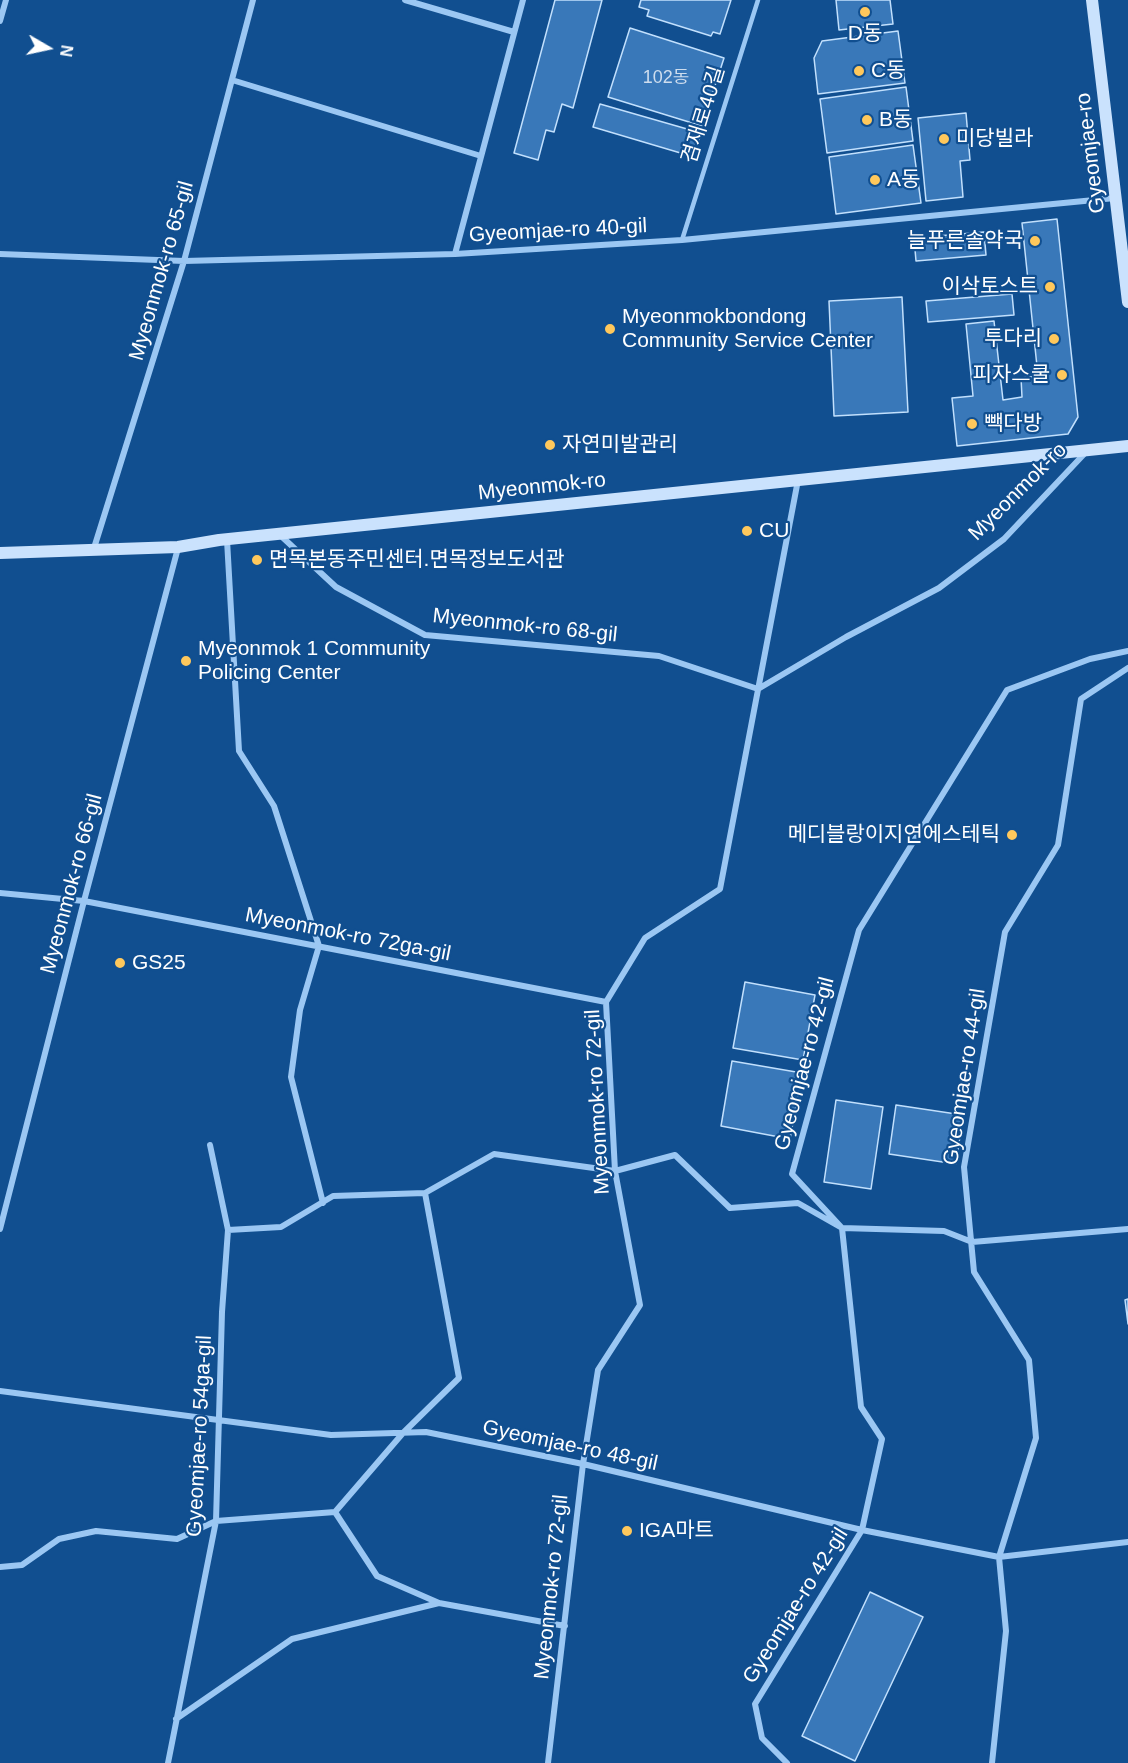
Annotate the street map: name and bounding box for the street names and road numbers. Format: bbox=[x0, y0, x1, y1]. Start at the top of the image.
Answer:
street label: 겸재로40길 bbox=[677, 63, 731, 167]
street label: Gyeomjae-ro bbox=[1071, 91, 1111, 215]
street label: Myeonmok-ro 65-gil bbox=[124, 178, 200, 364]
street label: Gyeomjae-ro 40-gil bbox=[468, 214, 648, 248]
street label: Myeonmok-ro bbox=[964, 438, 1072, 546]
street label: Myeonmok-ro bbox=[477, 468, 607, 506]
street label: Myeonmok-ro 68-gil bbox=[431, 604, 619, 648]
street label: Myeonmok-ro 66-gil bbox=[36, 791, 108, 977]
street label: Myeonmok-ro 72ga-gil bbox=[243, 903, 453, 967]
street label: Gyeomjae-ro 42-gil bbox=[770, 974, 840, 1154]
street label: Gyeomjae-ro 44-gil bbox=[939, 987, 991, 1167]
street label: Myeonmok-ro 72-gil bbox=[581, 1009, 615, 1195]
street label: Gyeomjae-ro 54ga-gil bbox=[182, 1335, 218, 1537]
street label: Gyeomjae-ro 48-gil bbox=[480, 1415, 660, 1477]
street label: Myeonmok-ro 72-gil bbox=[530, 1493, 574, 1681]
street label: Gyeomjae-ro 42-gil bbox=[738, 1524, 854, 1688]

